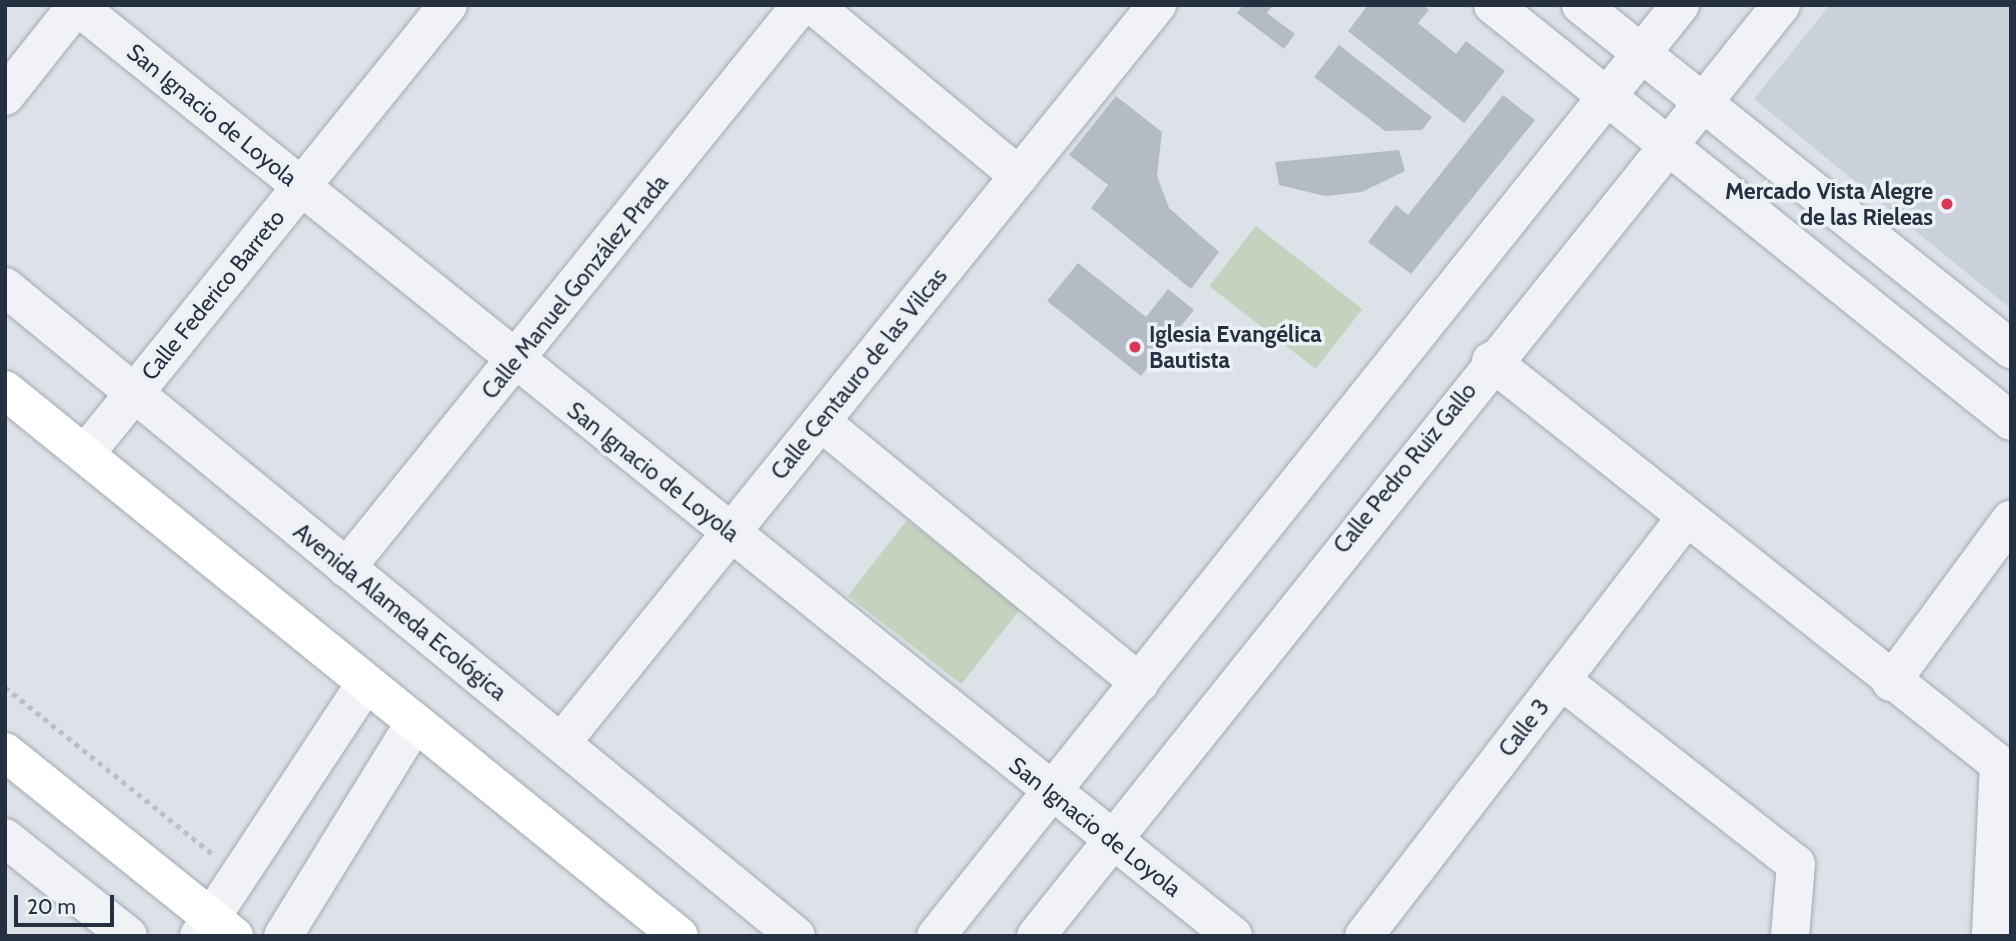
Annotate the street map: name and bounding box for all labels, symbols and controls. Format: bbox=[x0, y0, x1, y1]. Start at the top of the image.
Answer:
street label: San Ignacio de Loyola bbox=[122, 38, 302, 192]
street label: Calle Manuel González Prada bbox=[476, 169, 674, 405]
place label: Mercado Vista Alegre de las Rieleas bbox=[1725, 177, 1933, 231]
marker: Mercado Vista Alegre de las Rieleas bbox=[1939, 196, 1955, 212]
street label: Calle Federico Barreto bbox=[136, 204, 290, 386]
street label: Calle Centauro de las Vilcas bbox=[765, 263, 953, 485]
place label: Iglesia Evangélica Bautista bbox=[1149, 320, 1322, 374]
marker: Iglesia Evangélica Bautista bbox=[1127, 339, 1143, 355]
street label: Calle Pedro Ruiz Gallo bbox=[1328, 377, 1482, 559]
street label: San Ignacio de Loyola bbox=[562, 396, 744, 548]
street label: Avenida Alameda Ecológica bbox=[288, 518, 512, 706]
street label: Calle 3 bbox=[1493, 694, 1555, 762]
street label: San Ignacio de Loyola bbox=[1004, 751, 1186, 903]
scale bar bbox=[18, 881, 117, 925]
text: 20 m bbox=[27, 894, 76, 919]

